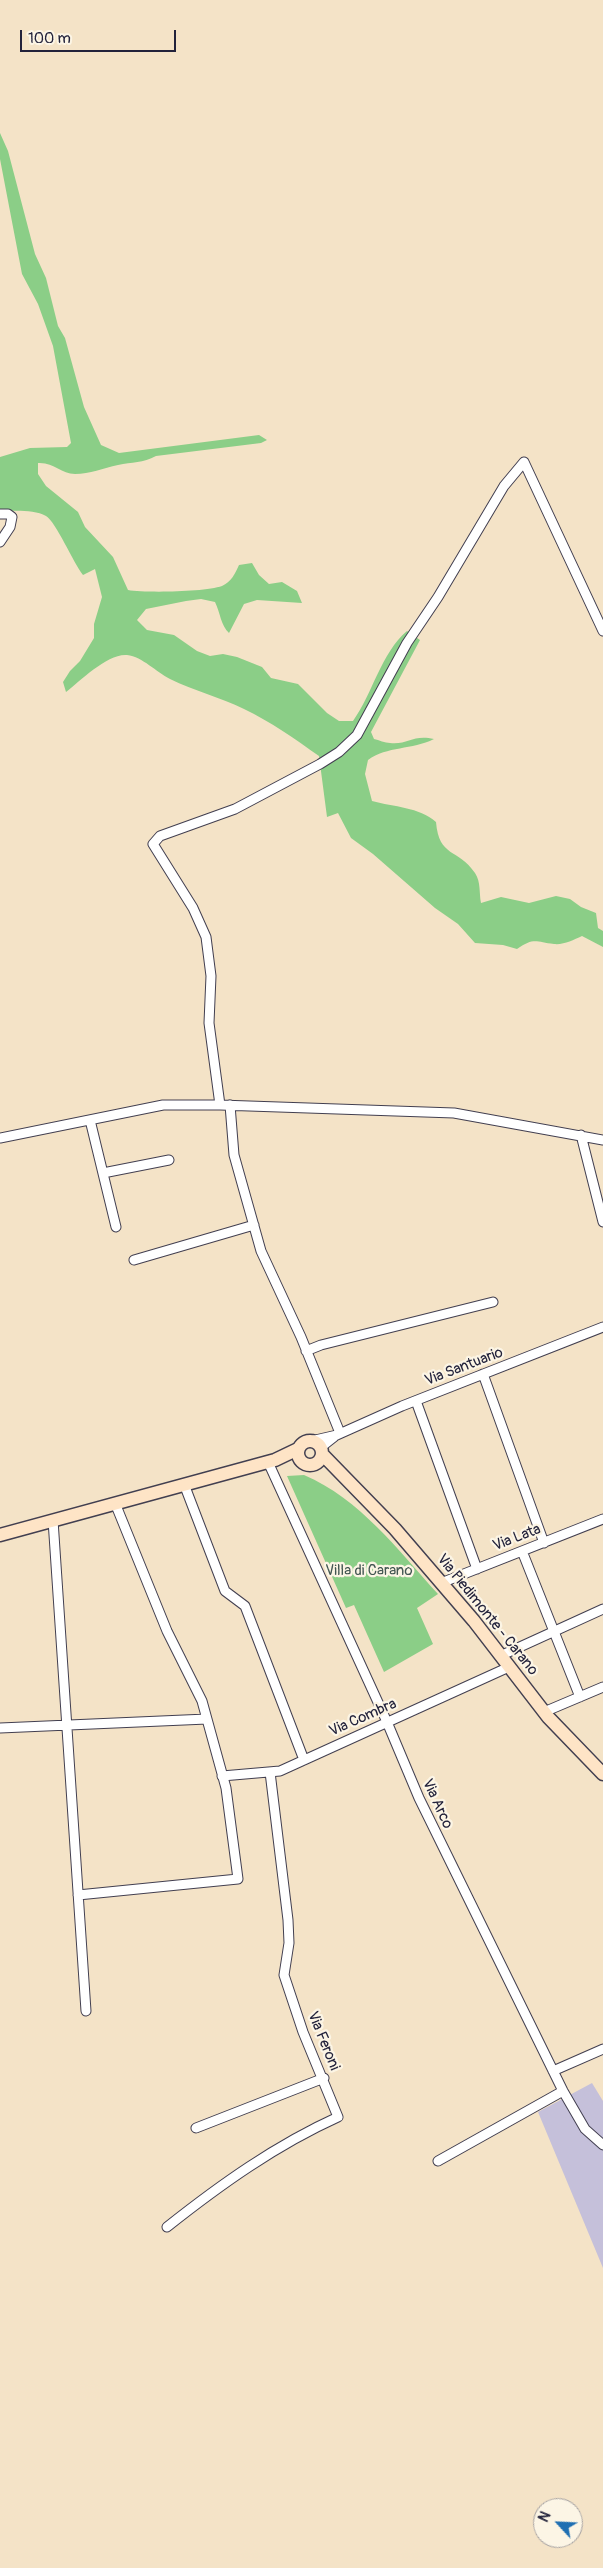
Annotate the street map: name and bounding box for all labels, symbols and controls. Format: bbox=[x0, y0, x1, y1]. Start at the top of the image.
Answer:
scale bar bbox=[22, 20, 179, 52]
text: 100 m bbox=[28, 29, 71, 48]
street label: Via Santuario bbox=[422, 1344, 506, 1390]
street label: Via Lata bbox=[490, 1521, 544, 1555]
street label: Via Piedimonte - Carano bbox=[433, 1551, 541, 1679]
park label: Villa di Carano bbox=[325, 1562, 413, 1580]
street label: Via Combra bbox=[327, 1695, 399, 1741]
street label: Via Arco bbox=[418, 1776, 456, 1832]
street label: Via Feroni bbox=[303, 2009, 343, 2073]
north arrow bbox=[533, 2498, 583, 2548]
text: N bbox=[535, 2509, 555, 2525]

